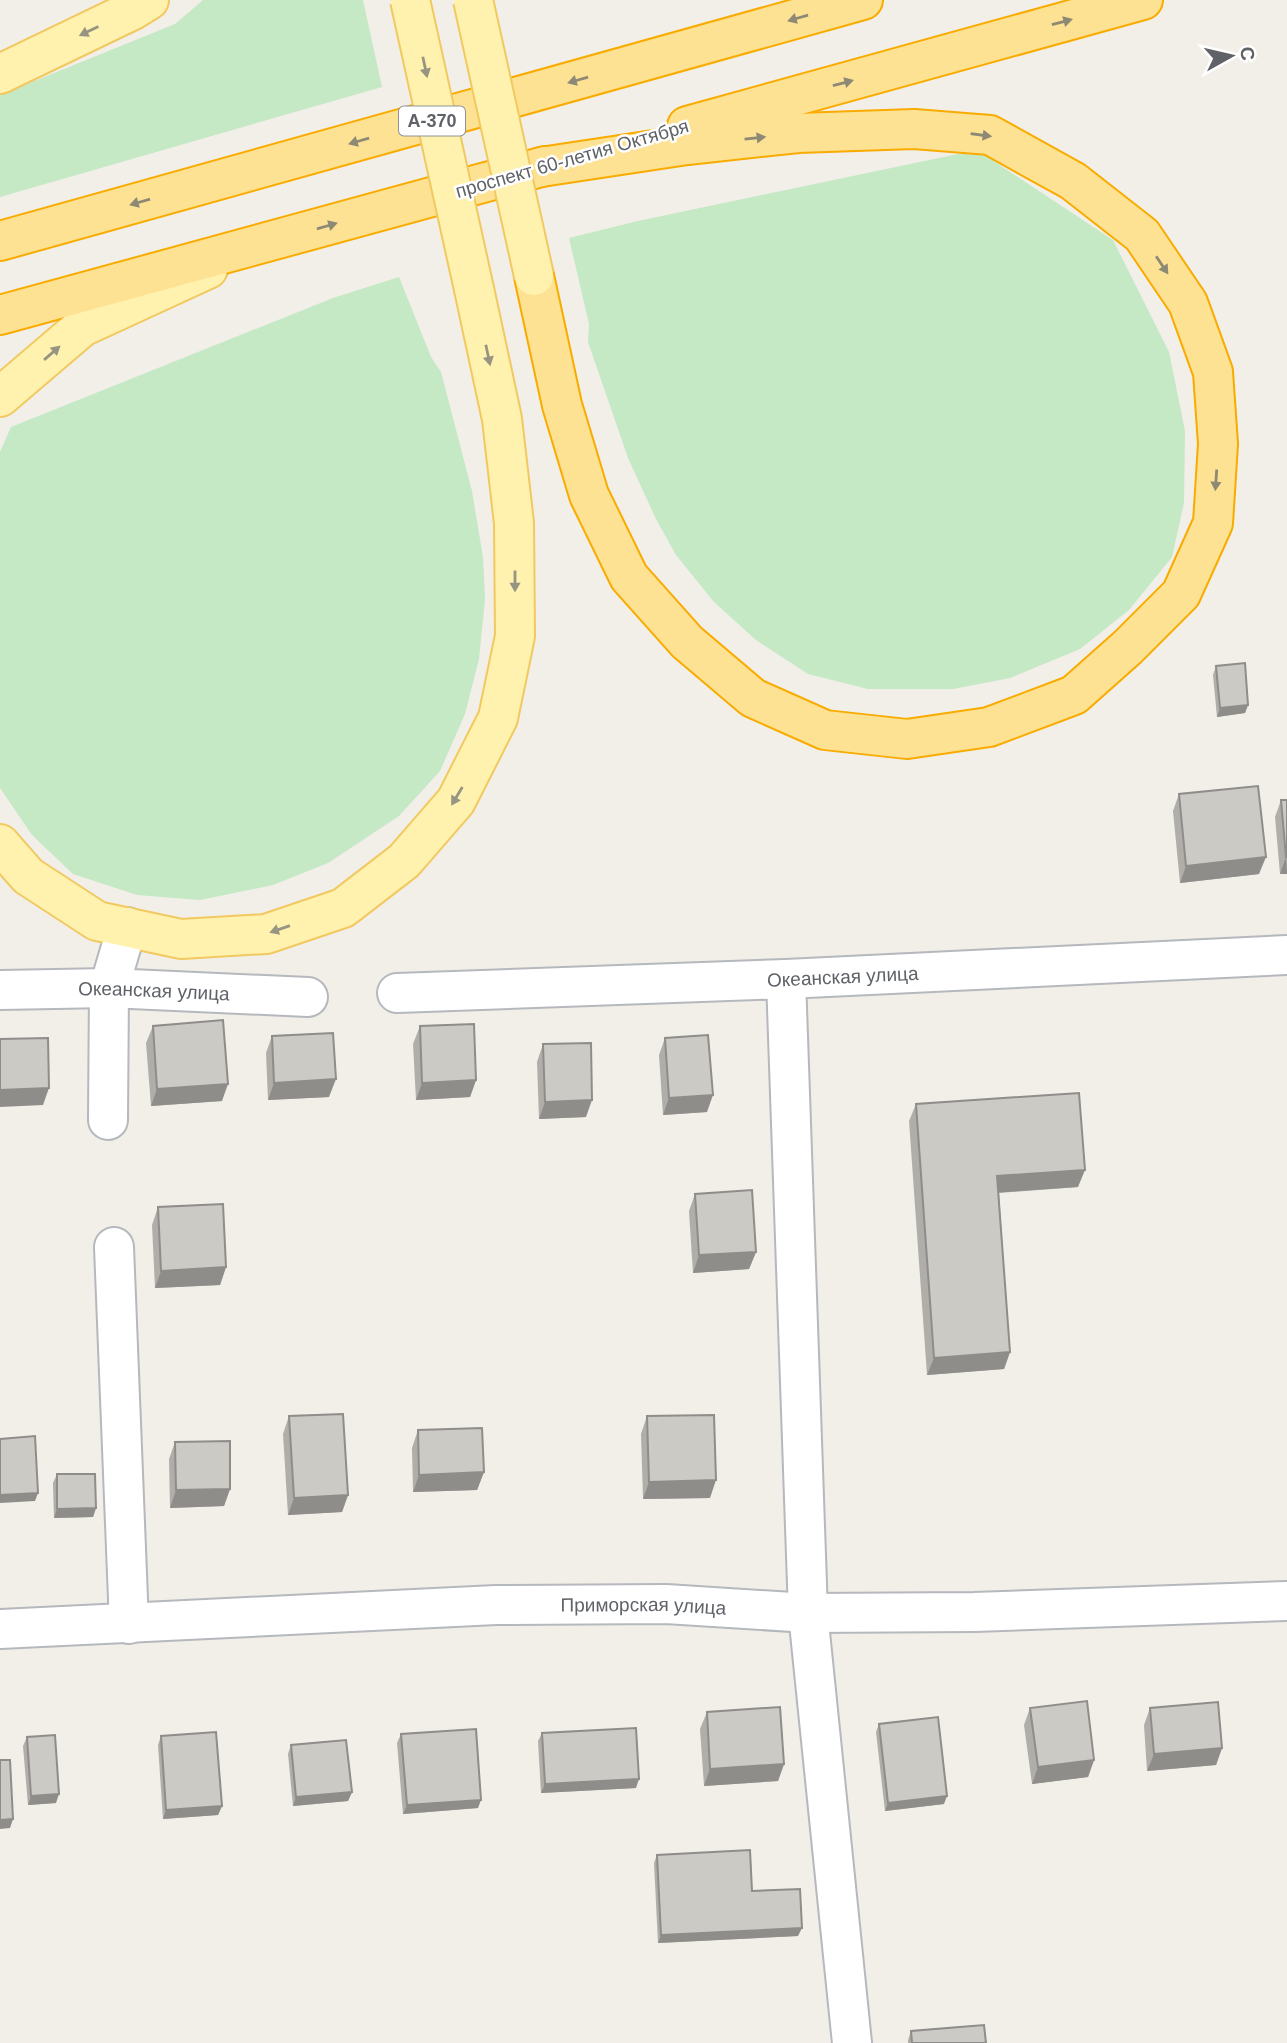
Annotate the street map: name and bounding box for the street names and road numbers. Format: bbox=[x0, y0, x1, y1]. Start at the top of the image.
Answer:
road number: А-370 bbox=[399, 106, 465, 136]
street label: проспект 60-летия Октября bbox=[453, 115, 691, 202]
street label: Океанская улица bbox=[767, 963, 919, 991]
street label: Океанская улица bbox=[78, 978, 231, 1004]
street label: Приморская улица bbox=[560, 1594, 727, 1619]

